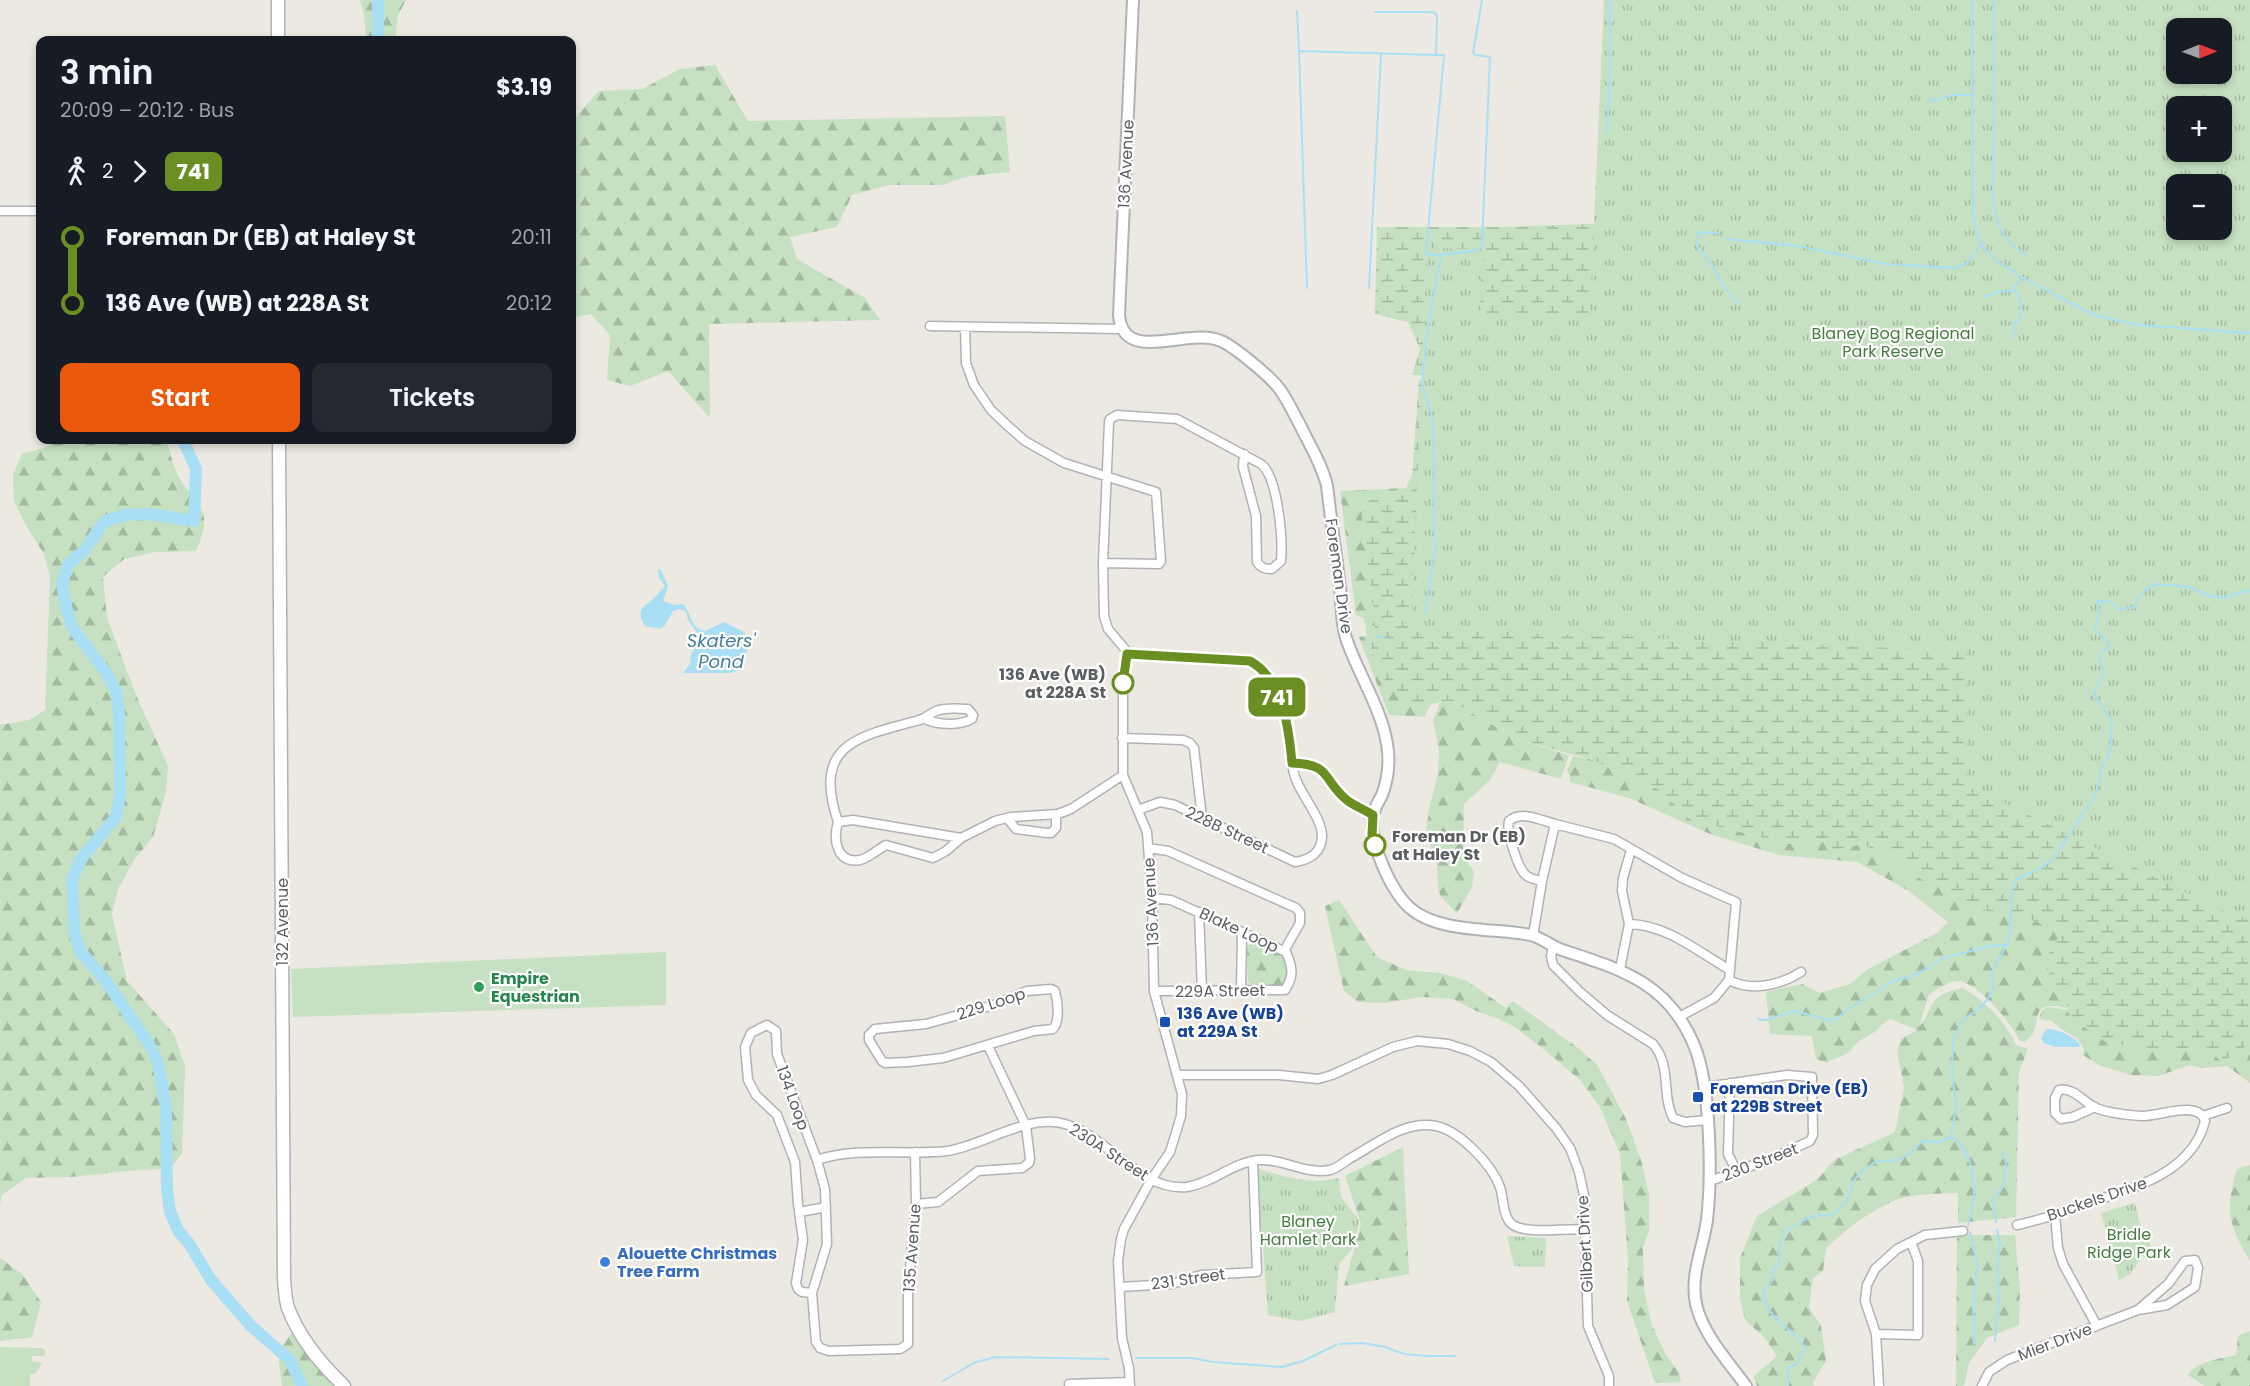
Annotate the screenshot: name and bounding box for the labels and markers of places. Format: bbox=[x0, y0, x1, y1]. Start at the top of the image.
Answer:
place label: 136 Ave (WB) at 228A St bbox=[999, 663, 1106, 704]
marker: 136 Ave (WB) at 228A St bbox=[1112, 672, 1134, 694]
place label: Foreman Dr (EB) at Haley St bbox=[1392, 825, 1526, 866]
marker: Foreman Dr (EB) at Haley St bbox=[1364, 834, 1386, 856]
place label: Empire Equestrian bbox=[491, 967, 580, 1008]
marker: Empire Equestrian bbox=[472, 980, 486, 994]
place label: 136 Ave (WB) at 229A St bbox=[1177, 1002, 1284, 1043]
marker: 136 Ave (WB) at 229A St bbox=[1158, 1015, 1172, 1029]
place label: Foreman Drive (EB) at 229B Street bbox=[1710, 1077, 1869, 1118]
marker: Foreman Drive (EB) at 229B Street bbox=[1691, 1090, 1705, 1104]
place label: Alouette Christmas Tree Farm bbox=[617, 1242, 777, 1283]
marker: Alouette Christmas Tree Farm bbox=[598, 1255, 612, 1269]

